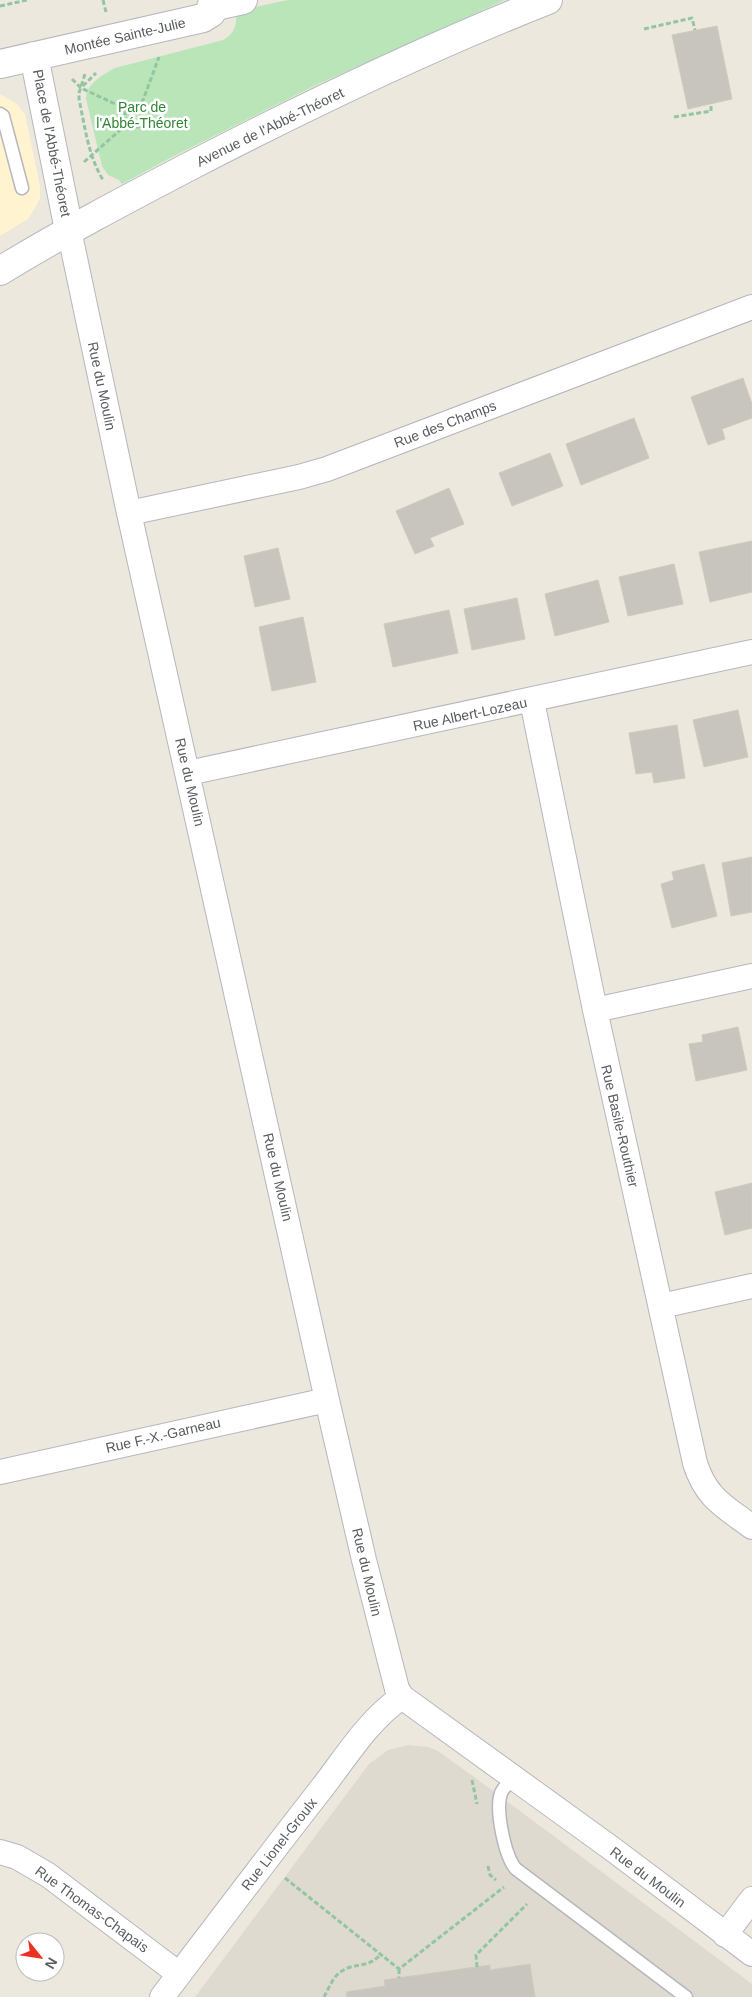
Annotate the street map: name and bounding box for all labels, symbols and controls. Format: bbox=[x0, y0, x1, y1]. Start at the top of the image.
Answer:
street label: Montée Sainte-Julie bbox=[63, 14, 187, 58]
street label: Place de l'Abbé-Théoret bbox=[30, 68, 74, 218]
street label: Avenue de l'Abbé-Théoret bbox=[194, 84, 346, 170]
park label: Parc de l'Abbé-Théoret bbox=[96, 99, 188, 131]
street label: Rue du Moulin bbox=[85, 340, 119, 432]
street label: Rue des Champs bbox=[392, 397, 498, 451]
street label: Rue Albert-Lozeau bbox=[412, 694, 528, 734]
street label: Rue du Moulin bbox=[172, 736, 208, 828]
street label: Rue Basile-Routhier bbox=[598, 1063, 642, 1189]
street label: Rue du Moulin bbox=[260, 1131, 296, 1223]
street label: Rue F.-X.-Garneau bbox=[104, 1414, 222, 1456]
street label: Rue du Moulin bbox=[349, 1526, 385, 1618]
street label: Rue Lionel-Groulx bbox=[238, 1795, 320, 1893]
street label: Rue du Moulin bbox=[607, 1843, 689, 1911]
street label: Rue Thomas-Chapais bbox=[32, 1863, 152, 1955]
north arrow bbox=[15, 1932, 65, 1982]
text: N bbox=[42, 1955, 61, 1972]

